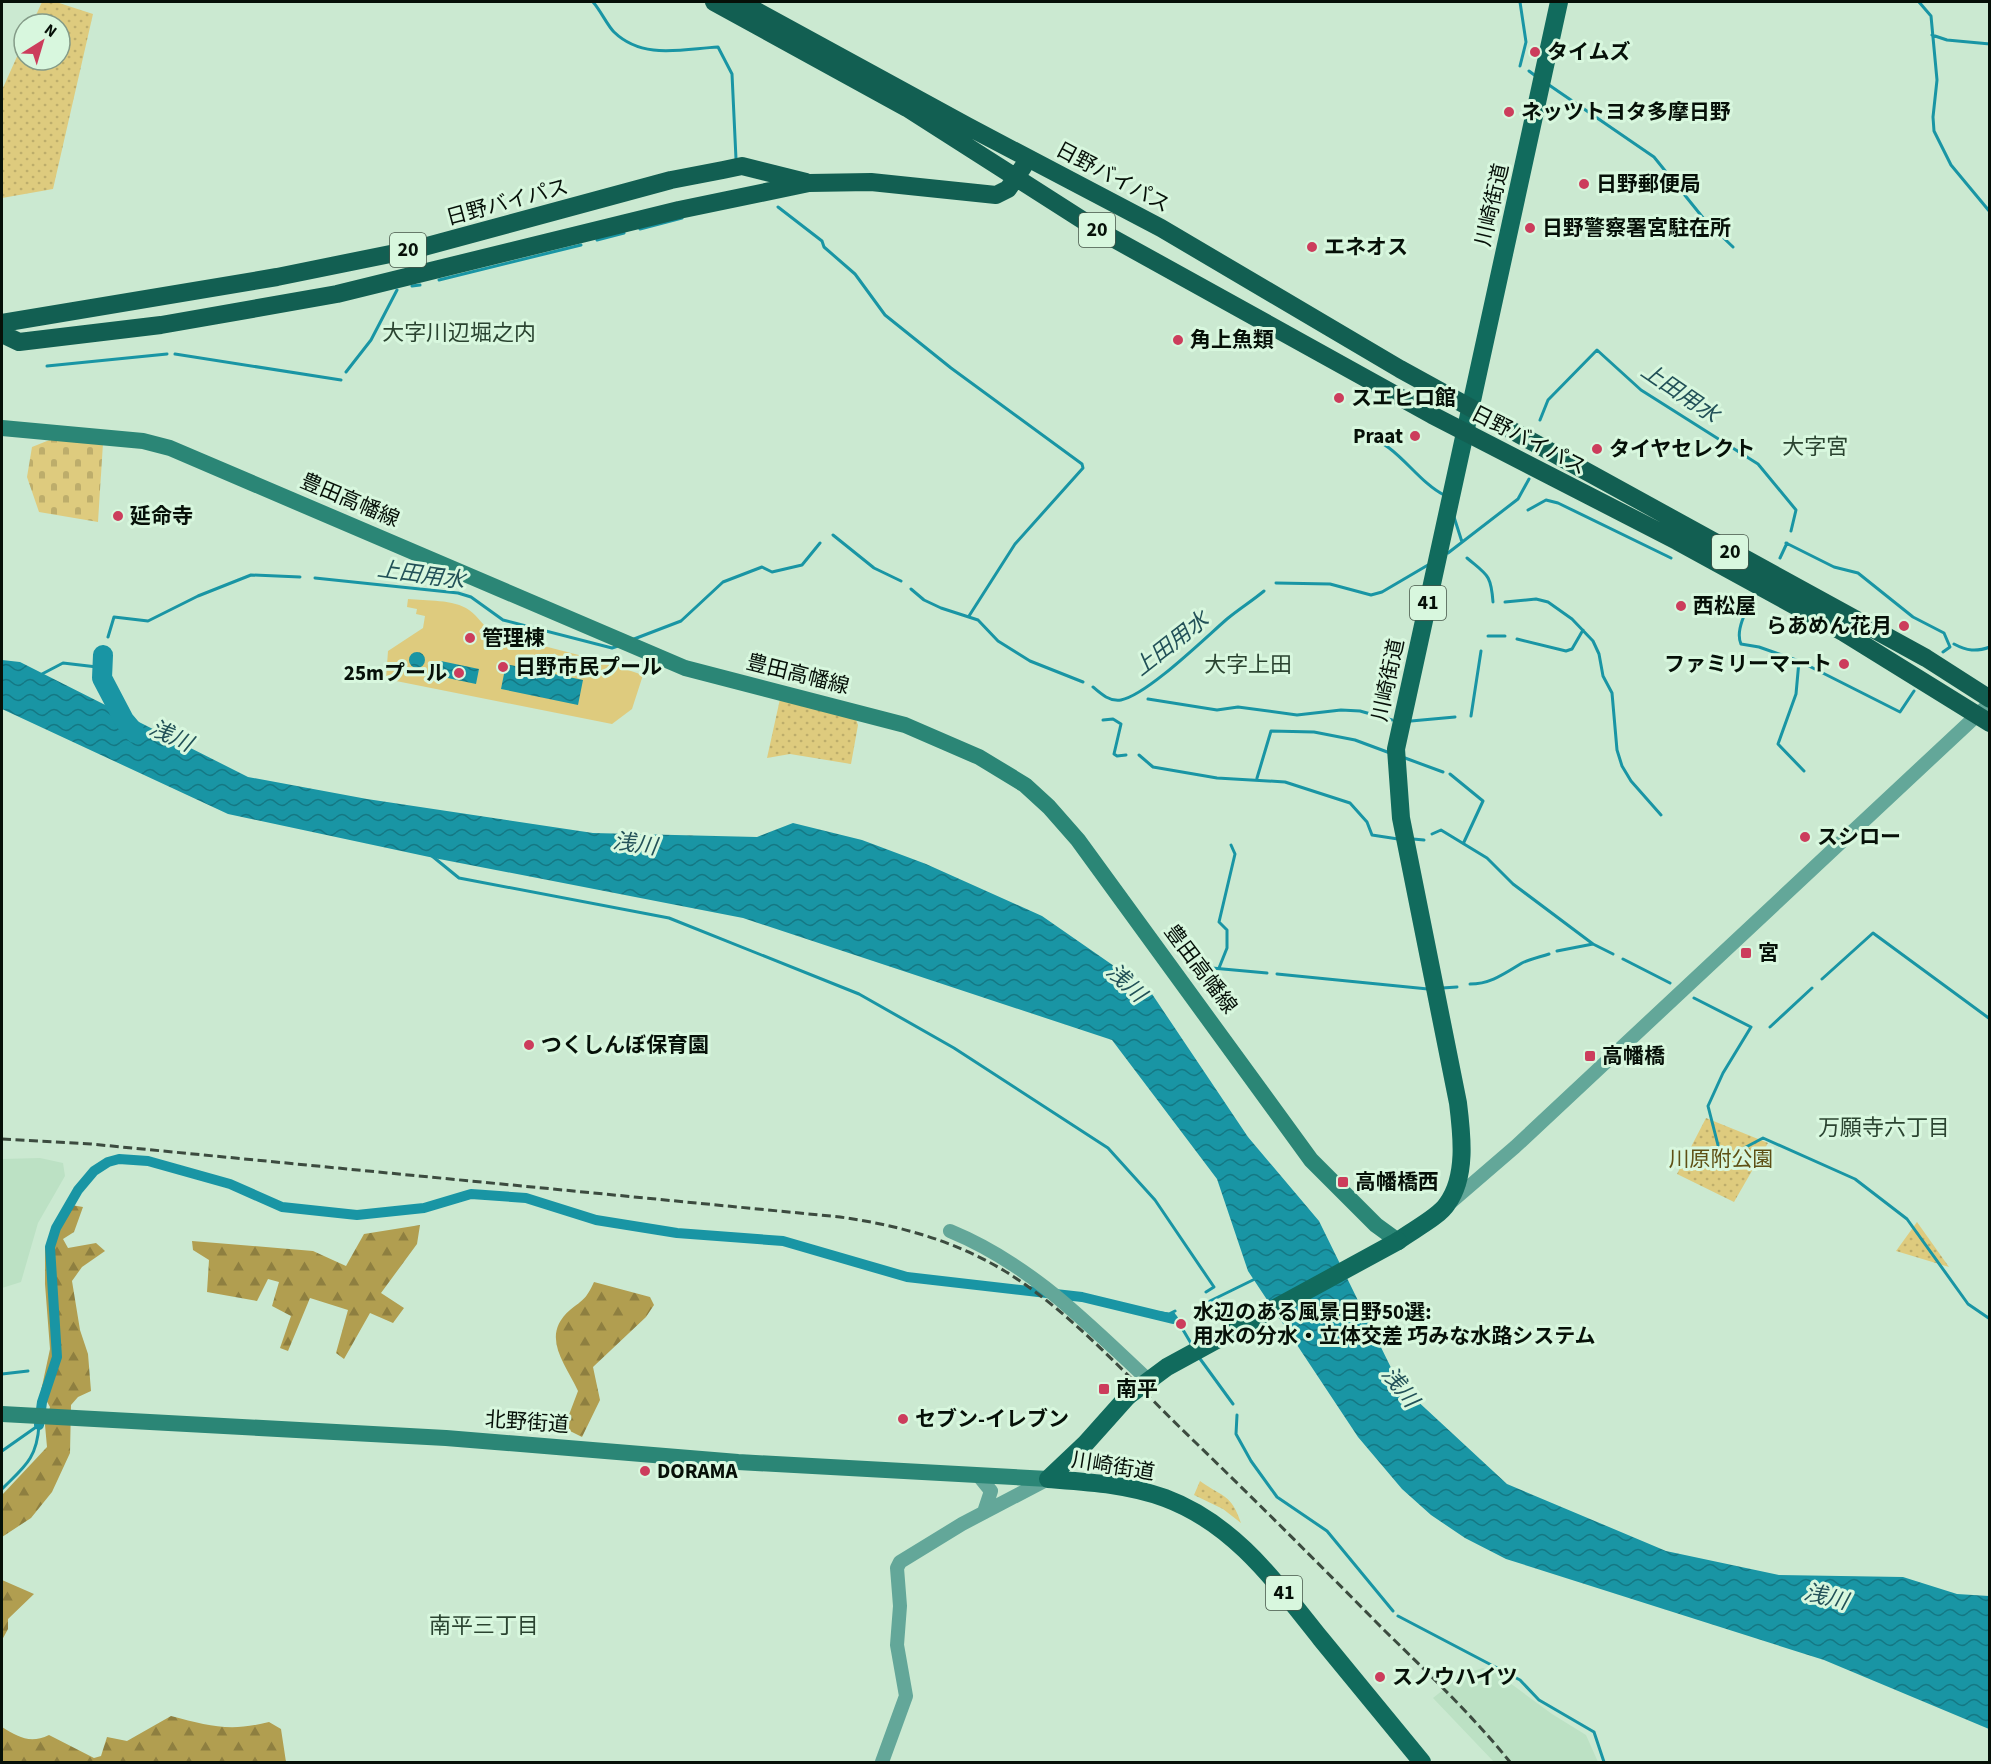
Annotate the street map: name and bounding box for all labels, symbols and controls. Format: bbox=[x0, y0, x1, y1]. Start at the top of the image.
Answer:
north arrow bbox=[12, 12, 72, 72]
text: N bbox=[40, 19, 61, 43]
place label: タイムズ bbox=[1547, 37, 1631, 67]
marker: タイムズ bbox=[1528, 45, 1542, 59]
place label: ネッツトヨタ多摩日野 bbox=[1521, 97, 1731, 127]
marker: ネッツトヨタ多摩日野 bbox=[1502, 105, 1516, 119]
street label: 日野バイパス bbox=[1051, 134, 1175, 220]
street label: 川崎街道 bbox=[1468, 161, 1516, 249]
place label: 日野郵便局 bbox=[1596, 169, 1701, 199]
street label: 日野バイパス bbox=[442, 171, 572, 233]
marker: 日野郵便局 bbox=[1577, 177, 1591, 191]
road number: 20 bbox=[1079, 213, 1115, 247]
place label: 日野警察署宮駐在所 bbox=[1542, 213, 1731, 243]
marker: 日野警察署宮駐在所 bbox=[1523, 221, 1537, 235]
place label: エネオス bbox=[1324, 232, 1408, 262]
road number: 20 bbox=[390, 233, 426, 267]
marker: エネオス bbox=[1305, 240, 1319, 254]
district label: 大字川辺堀之内 bbox=[382, 317, 536, 349]
place label: 角上魚類 bbox=[1190, 325, 1274, 355]
marker: 角上魚類 bbox=[1171, 333, 1185, 347]
water label: 上田用水 bbox=[1635, 355, 1727, 432]
place label: スエヒロ館 bbox=[1351, 383, 1456, 413]
marker: スエヒロ館 bbox=[1332, 391, 1346, 405]
street label: 日野バイパス bbox=[1466, 398, 1592, 482]
place label: Praat bbox=[1353, 421, 1403, 451]
marker: Praat bbox=[1408, 429, 1422, 443]
district label: 大字宮 bbox=[1782, 431, 1848, 463]
place label: タイヤセレクト bbox=[1609, 434, 1755, 464]
marker: タイヤセレクト bbox=[1590, 442, 1604, 456]
street label: 豊田高幡線 bbox=[296, 466, 404, 534]
place label: 延命寺 bbox=[130, 501, 193, 531]
marker: 延命寺 bbox=[111, 509, 125, 523]
road number: 20 bbox=[1712, 535, 1748, 569]
water label: 上田用水 bbox=[375, 553, 469, 597]
road number: 41 bbox=[1410, 586, 1446, 620]
place label: 西松屋 bbox=[1693, 591, 1756, 621]
marker: 西松屋 bbox=[1674, 599, 1688, 613]
water label: 上田用水 bbox=[1126, 603, 1217, 684]
place label: らあめん花月 bbox=[1766, 611, 1892, 641]
marker: らあめん花月 bbox=[1897, 619, 1911, 633]
place label: 管理棟 bbox=[482, 623, 545, 653]
marker: 管理棟 bbox=[463, 631, 477, 645]
street label: 川崎街道 bbox=[1365, 636, 1411, 724]
street label: 豊田高幡線 bbox=[743, 647, 853, 701]
district label: 大字上田 bbox=[1204, 649, 1292, 681]
place label: ファミリーマート bbox=[1664, 649, 1832, 679]
place label: 日野市民プール bbox=[515, 652, 662, 682]
marker: ファミリーマート bbox=[1837, 657, 1851, 671]
place label: 25mプール bbox=[344, 658, 447, 688]
marker: 日野市民プール bbox=[496, 660, 510, 674]
marker: 25mプール bbox=[452, 666, 466, 680]
water label: 浅川 bbox=[144, 712, 200, 761]
place label: スシロー bbox=[1817, 822, 1901, 852]
water label: 浅川 bbox=[611, 825, 661, 863]
marker: スシロー bbox=[1798, 830, 1812, 844]
street label: 豊田高幡線 bbox=[1157, 918, 1245, 1020]
place label: 宮 bbox=[1758, 938, 1779, 968]
marker: 宮 bbox=[1739, 946, 1753, 960]
water label: 浅川 bbox=[1099, 956, 1154, 1011]
place label: つくしんぼ保育園 bbox=[541, 1030, 709, 1060]
marker: つくしんぼ保育園 bbox=[522, 1038, 536, 1052]
place label: 高幡橋 bbox=[1602, 1041, 1665, 1071]
marker: 高幡橋 bbox=[1583, 1049, 1597, 1063]
district label: 万願寺六丁目 bbox=[1818, 1112, 1950, 1144]
park label: 川原附公園 bbox=[1669, 1144, 1774, 1174]
place label: 高幡橋西 bbox=[1355, 1167, 1439, 1197]
marker: 高幡橋西 bbox=[1336, 1175, 1350, 1189]
place label: 水辺のある風景日野50選: 用水の分水・立体交差 巧みな水路システム bbox=[1193, 1297, 1596, 1351]
marker: 水辺のある風景日野50選: 用水の分水・立体交差 巧みな水路システム bbox=[1174, 1317, 1188, 1331]
water label: 浅川 bbox=[1374, 1360, 1427, 1416]
place label: 南平 bbox=[1116, 1374, 1158, 1404]
marker: 南平 bbox=[1097, 1382, 1111, 1396]
street label: 北野街道 bbox=[484, 1404, 570, 1440]
place label: セブン-イレブン bbox=[915, 1404, 1069, 1434]
marker: セブン-イレブン bbox=[896, 1412, 910, 1426]
street label: 川崎街道 bbox=[1069, 1445, 1157, 1487]
place label: DORAMA bbox=[657, 1456, 738, 1486]
marker: DORAMA bbox=[638, 1464, 652, 1478]
road number: 41 bbox=[1266, 1576, 1302, 1610]
water label: 浅川 bbox=[1801, 1576, 1853, 1618]
district label: 南平三丁目 bbox=[429, 1610, 539, 1642]
place label: スノウハイツ bbox=[1392, 1662, 1518, 1692]
marker: スノウハイツ bbox=[1373, 1670, 1387, 1684]

